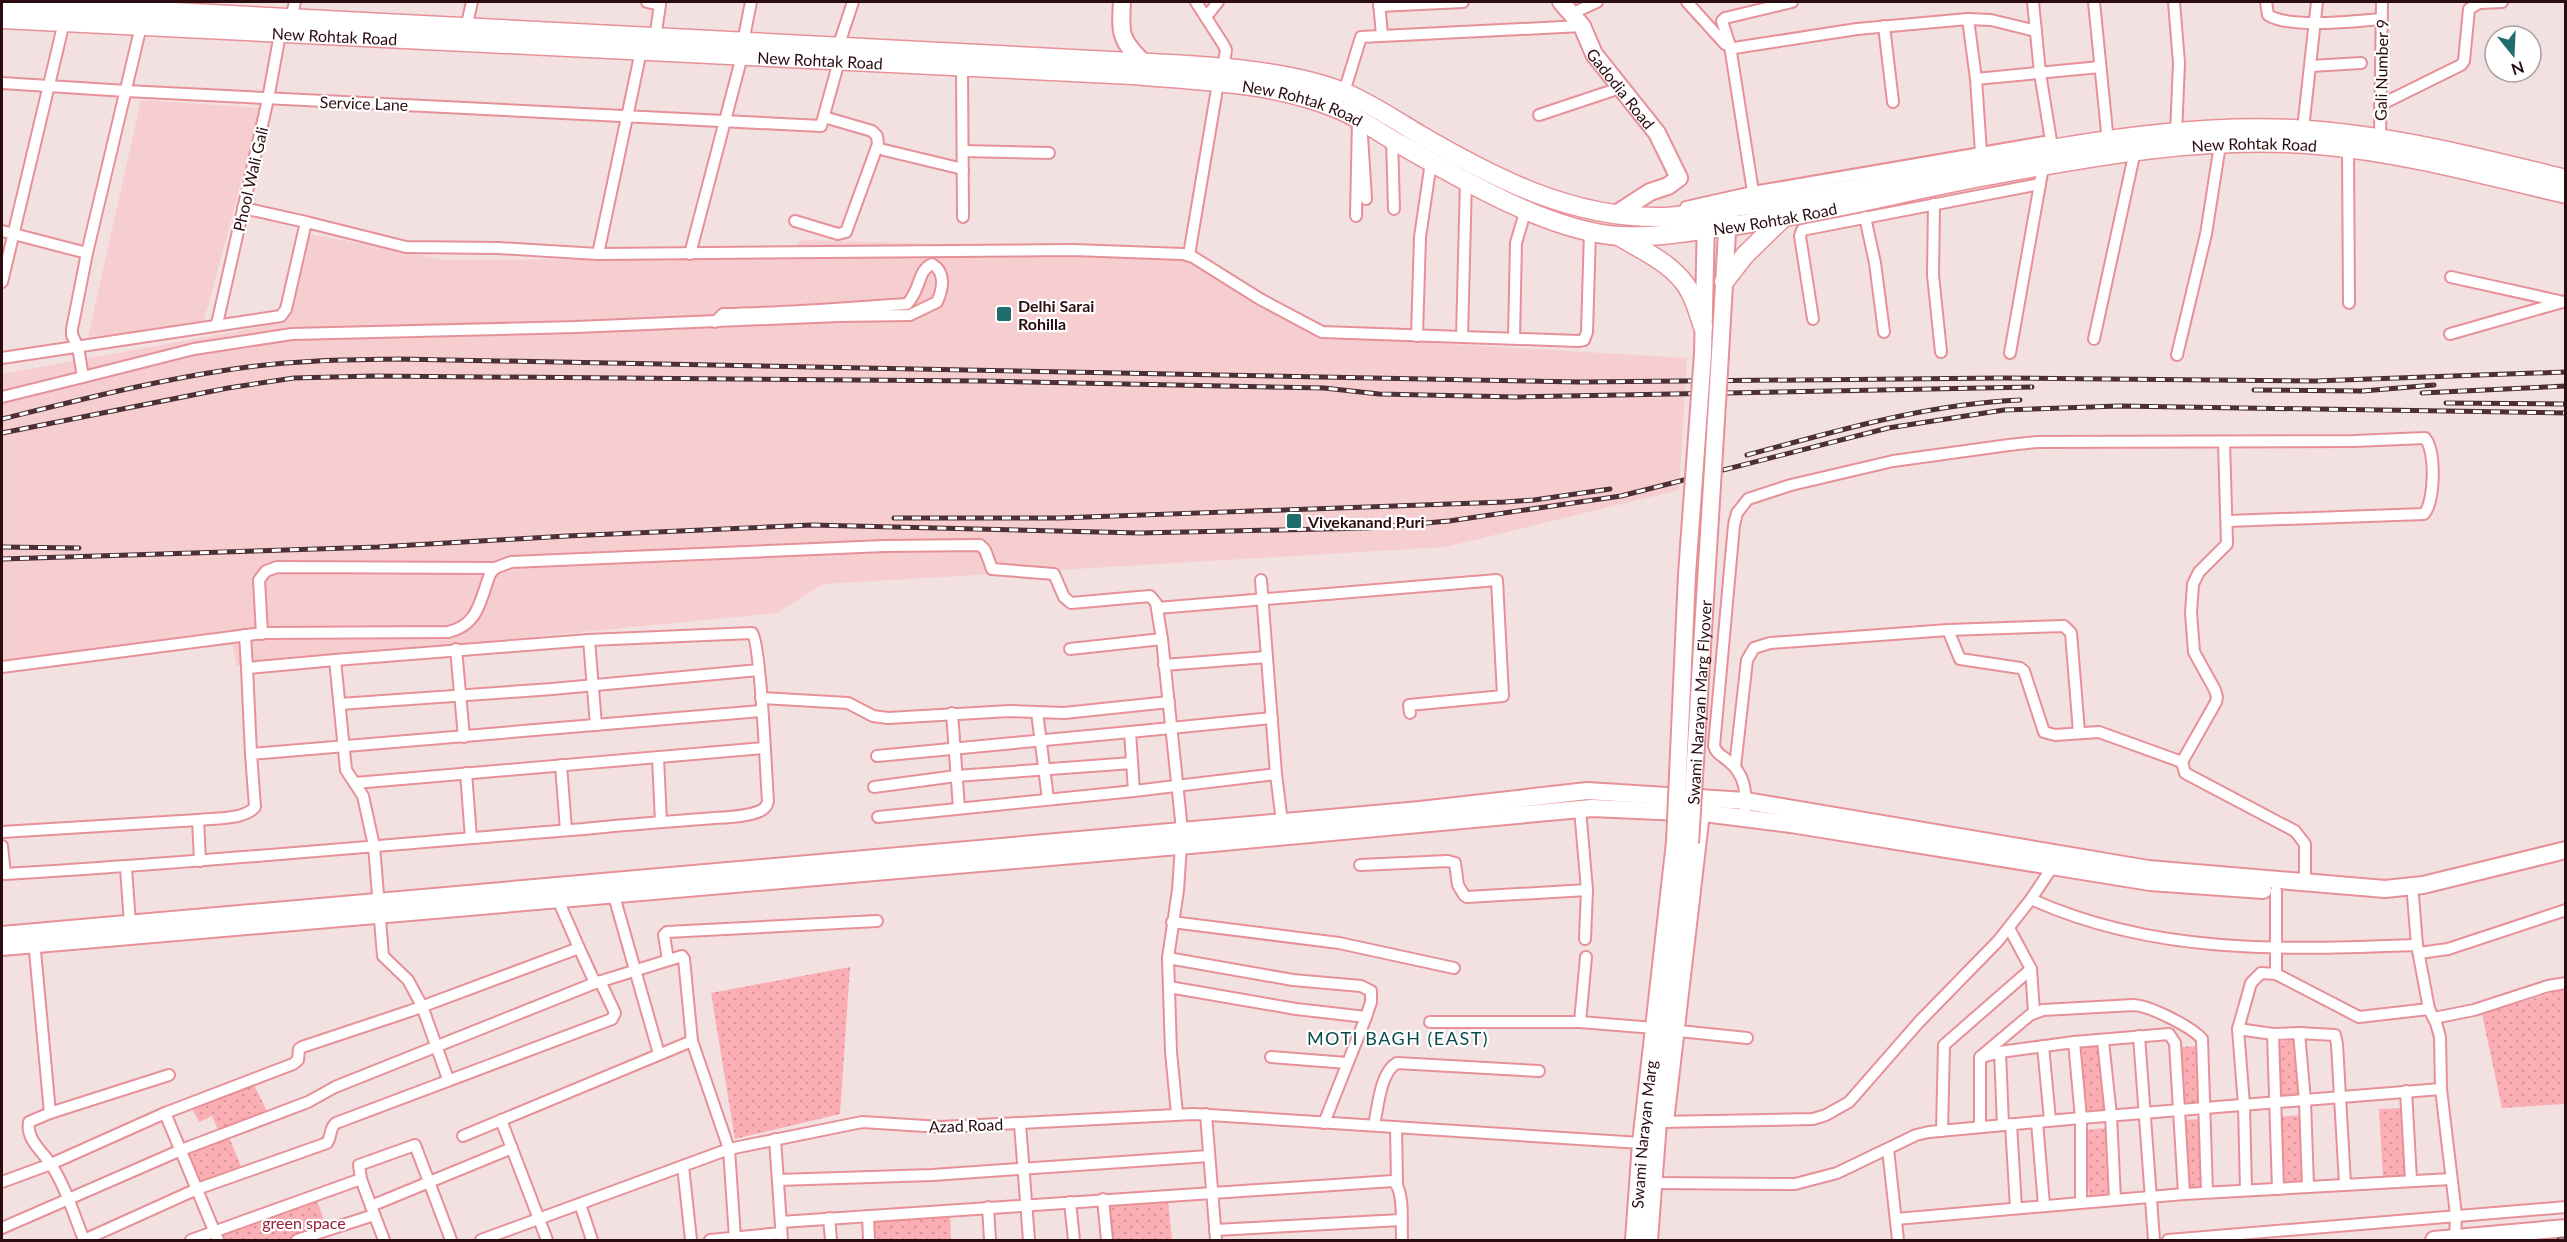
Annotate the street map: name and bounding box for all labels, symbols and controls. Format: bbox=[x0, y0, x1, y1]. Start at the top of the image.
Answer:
street label: Gali Number 9 bbox=[2371, 19, 2391, 121]
street label: New Rohtak Road bbox=[271, 23, 398, 48]
north arrow bbox=[2483, 24, 2543, 84]
street label: Gadodia Road bbox=[1583, 44, 1659, 132]
street label: New Rohtak Road bbox=[757, 47, 883, 72]
text: N bbox=[2509, 58, 2527, 80]
street label: New Rohtak Road bbox=[1241, 75, 1366, 129]
street label: Service Lane bbox=[319, 92, 409, 114]
street label: Phool Wali Gali bbox=[229, 125, 271, 233]
street label: New Rohtak Road bbox=[2191, 133, 2318, 155]
street label: New Rohtak Road bbox=[1712, 198, 1839, 238]
place label: Delhi Sarai Rohilla bbox=[1018, 296, 1094, 333]
marker: Delhi Sarai Rohilla bbox=[995, 305, 1013, 323]
marker: Vivekanand Puri bbox=[1285, 512, 1303, 530]
place label: Vivekanand Puri bbox=[1307, 512, 1425, 531]
street label: Swami Narayan Marg Flyover bbox=[1683, 599, 1714, 805]
district label: MOTI BAGH (EAST) bbox=[1307, 1027, 1489, 1049]
street label: Swami Narayan Marg bbox=[1627, 1059, 1660, 1209]
street label: Azad Road bbox=[928, 1114, 1004, 1136]
park label: green space bbox=[262, 1213, 346, 1232]

